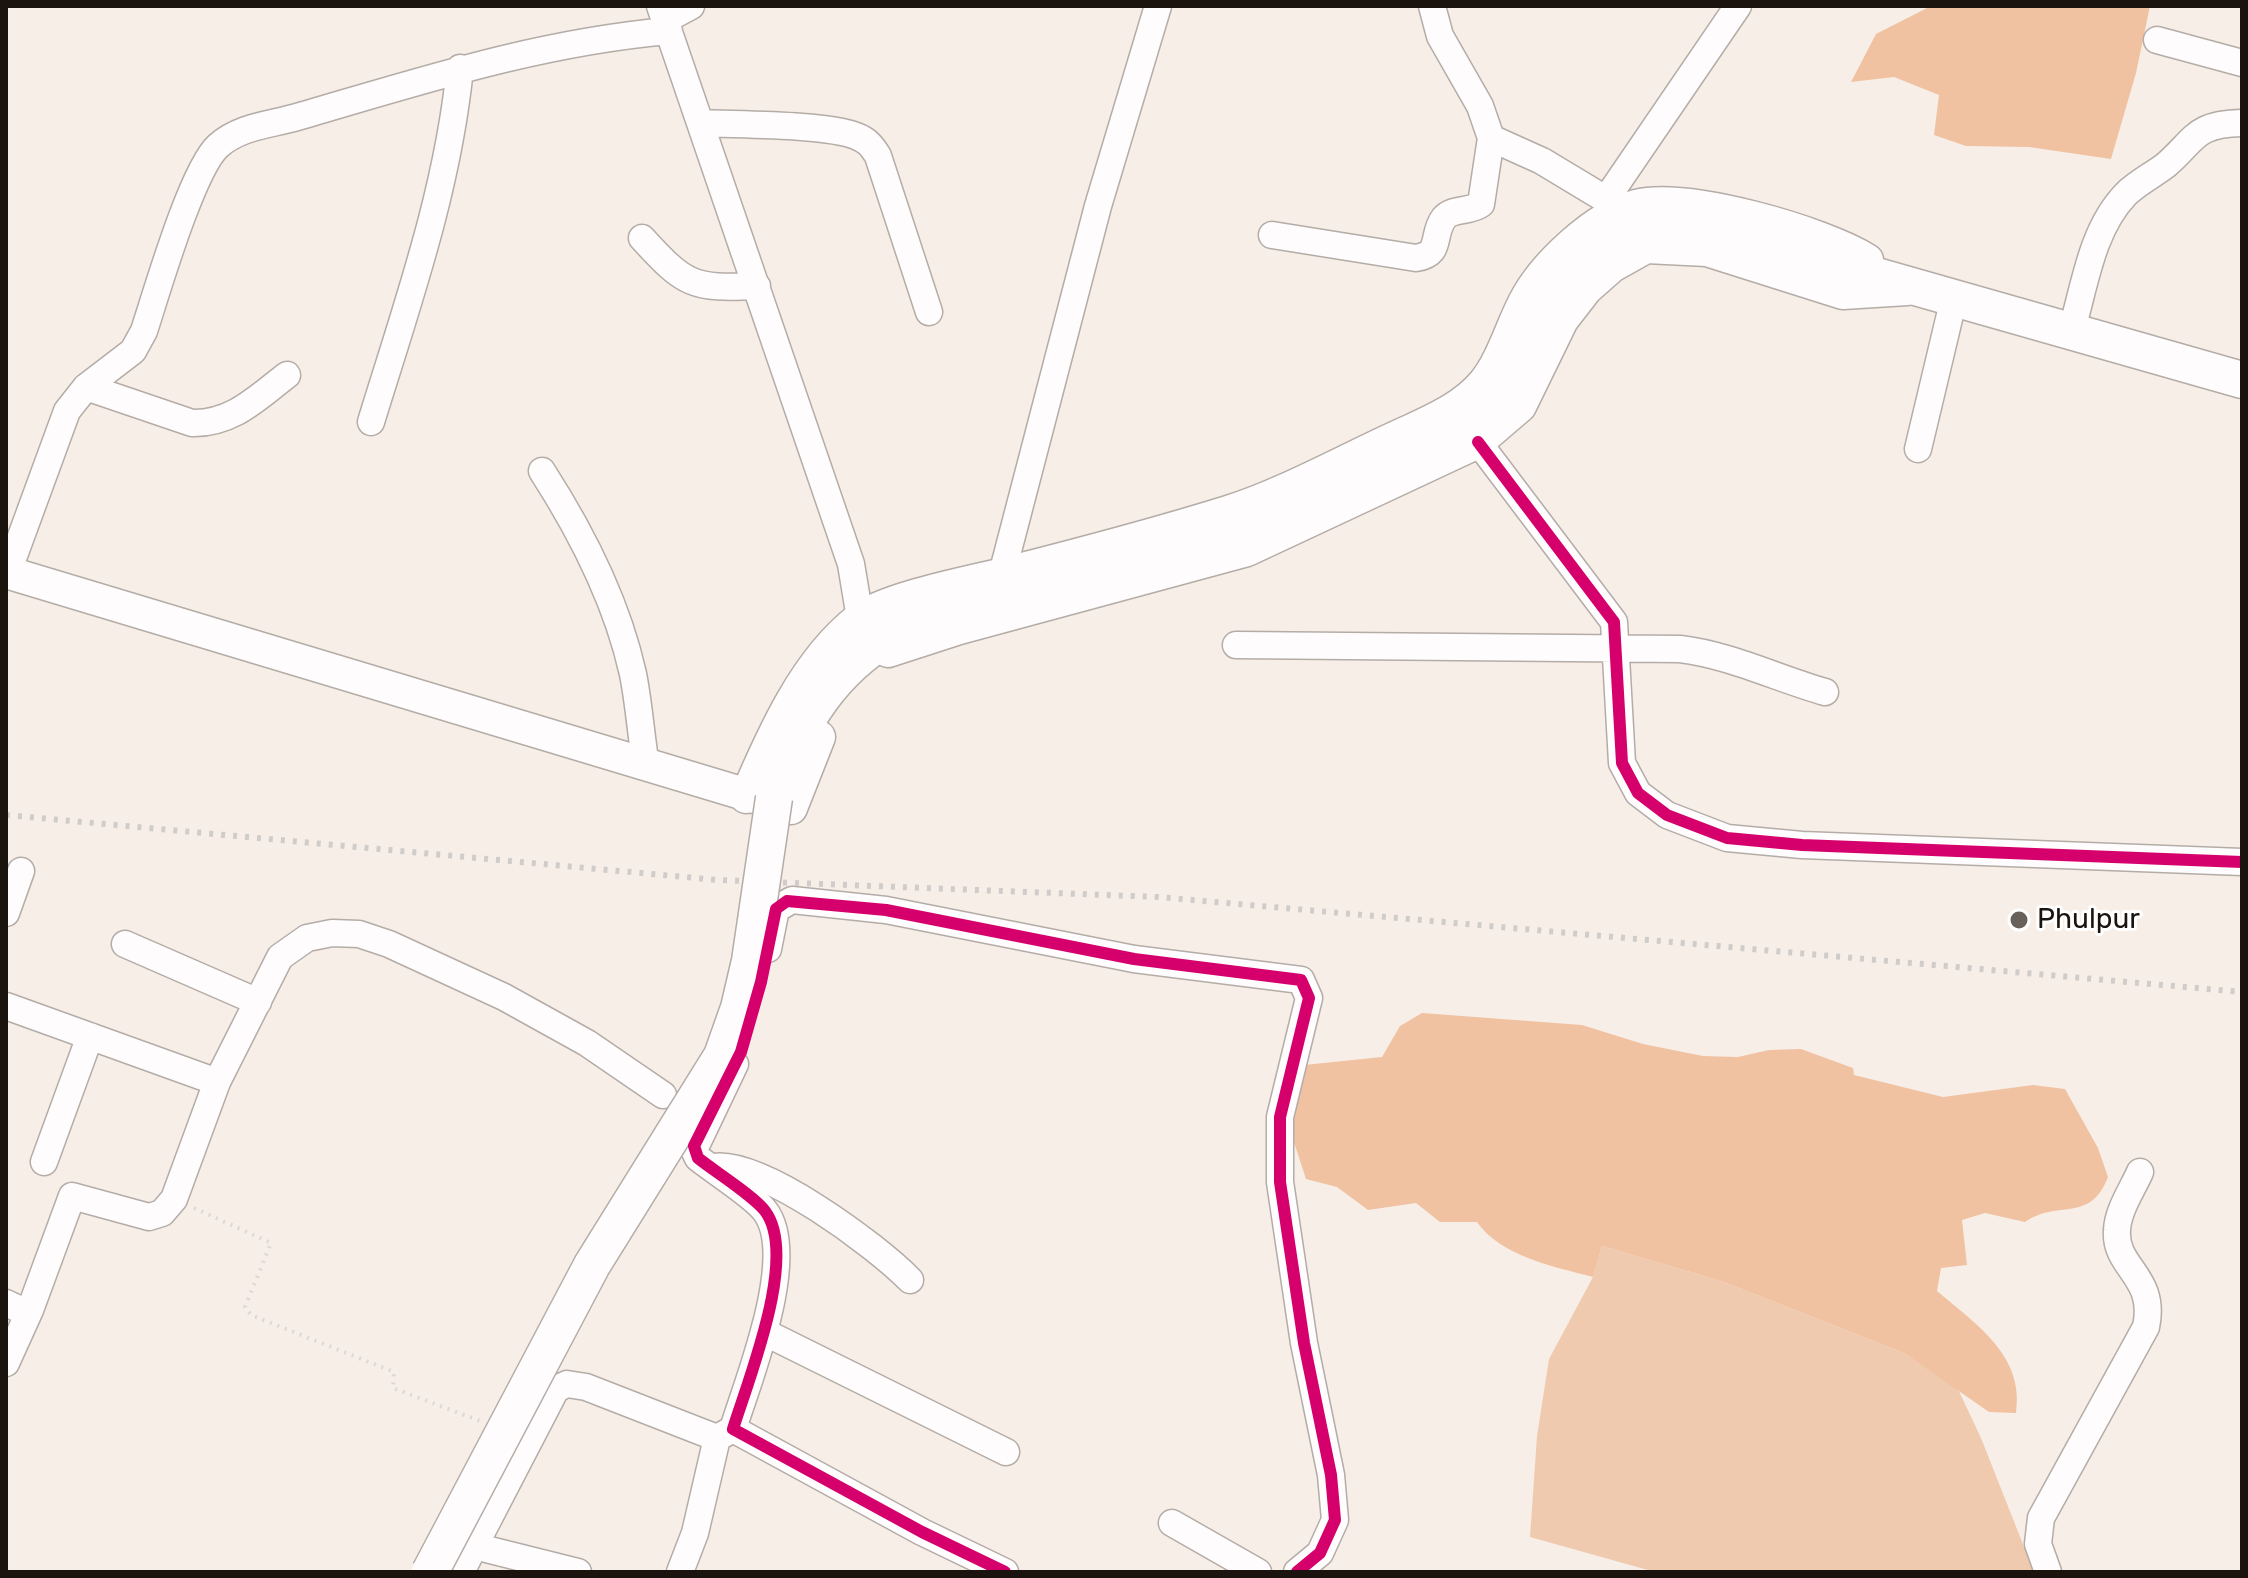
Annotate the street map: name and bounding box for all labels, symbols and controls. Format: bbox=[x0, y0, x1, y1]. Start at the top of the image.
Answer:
place label: Phulpur bbox=[2037, 903, 2140, 937]
marker: Phulpur bbox=[2008, 909, 2030, 931]

